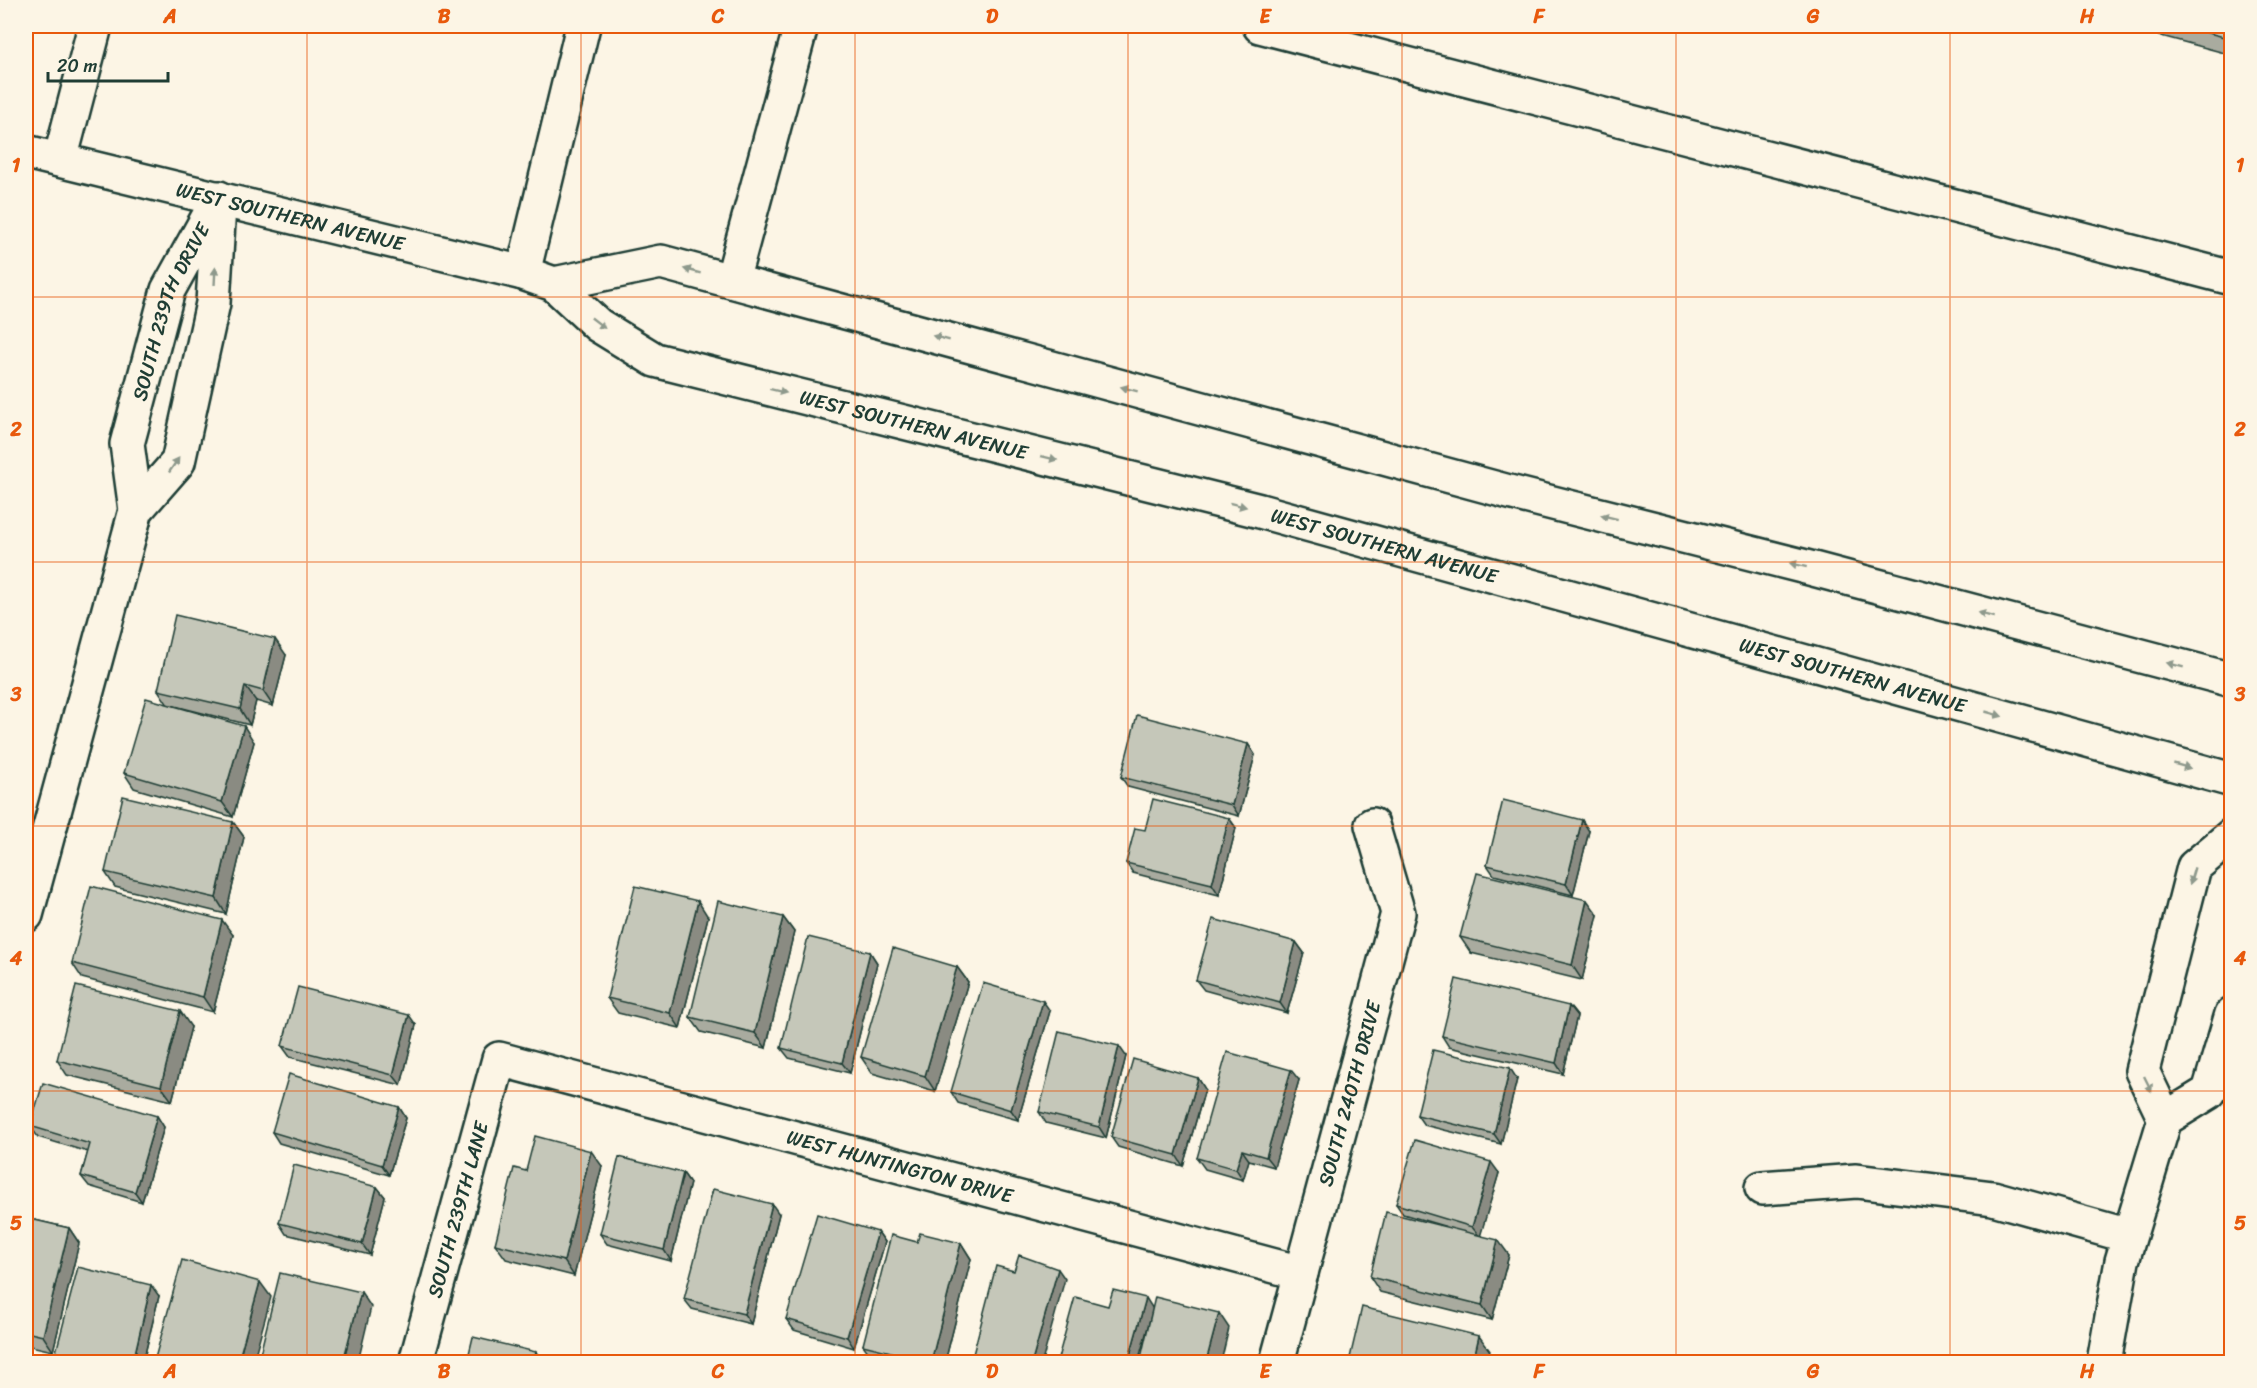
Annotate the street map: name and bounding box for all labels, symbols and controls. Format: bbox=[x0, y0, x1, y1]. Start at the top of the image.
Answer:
text: A bbox=[162, 0, 177, 34]
text: B bbox=[438, 0, 451, 34]
text: C bbox=[711, 0, 725, 34]
text: D bbox=[986, 0, 999, 34]
text: E bbox=[1259, 0, 1272, 34]
text: F bbox=[1533, 0, 1546, 34]
text: G bbox=[1806, 0, 1820, 34]
text: H bbox=[2079, 0, 2095, 34]
scale bar bbox=[48, 45, 168, 83]
text: 20 m bbox=[57, 50, 97, 82]
text: 1 bbox=[12, 148, 21, 183]
text: 1 bbox=[2236, 148, 2245, 183]
street label: WEST SOUTHERN AVENUE bbox=[172, 172, 410, 262]
street label: SOUTH 239TH DRIVE bbox=[122, 215, 221, 405]
one-way arrow bbox=[683, 265, 701, 275]
one-way arrow bbox=[210, 266, 220, 285]
one-way arrow bbox=[590, 317, 606, 330]
one-way arrow bbox=[932, 333, 950, 342]
street label: WEST SOUTHERN AVENUE bbox=[796, 380, 1033, 471]
one-way arrow bbox=[1120, 384, 1138, 393]
one-way arrow bbox=[769, 386, 787, 396]
text: 2 bbox=[9, 412, 22, 447]
text: 2 bbox=[2233, 412, 2246, 447]
one-way arrow bbox=[1040, 454, 1058, 464]
one-way arrow bbox=[168, 457, 179, 474]
street label: WEST SOUTHERN AVENUE bbox=[1267, 498, 1503, 594]
one-way arrow bbox=[1229, 501, 1247, 511]
one-way arrow bbox=[1600, 512, 1618, 522]
one-way arrow bbox=[1789, 560, 1807, 569]
one-way arrow bbox=[1977, 610, 1995, 619]
street label: WEST SOUTHERN AVENUE bbox=[1735, 627, 1972, 724]
one-way arrow bbox=[2166, 660, 2184, 669]
text: 3 bbox=[10, 677, 22, 712]
text: 3 bbox=[2234, 677, 2246, 712]
one-way arrow bbox=[1985, 710, 2003, 719]
one-way arrow bbox=[2173, 762, 2191, 771]
one-way arrow bbox=[2187, 867, 2196, 885]
text: 4 bbox=[9, 941, 23, 976]
text: 4 bbox=[2233, 941, 2247, 976]
street label: SOUTH 240TH DRIVE bbox=[1308, 995, 1392, 1190]
one-way arrow bbox=[2144, 1076, 2153, 1093]
street label: SOUTH 239TH LANE bbox=[417, 1116, 500, 1302]
street label: WEST HUNTINGTON DRIVE bbox=[783, 1119, 1019, 1214]
text: 5 bbox=[10, 1206, 22, 1241]
text: 5 bbox=[2234, 1206, 2246, 1241]
text: A bbox=[162, 1354, 177, 1388]
text: B bbox=[438, 1354, 451, 1388]
text: C bbox=[711, 1354, 725, 1388]
text: D bbox=[986, 1354, 999, 1388]
text: E bbox=[1259, 1354, 1272, 1388]
text: F bbox=[1533, 1354, 1546, 1388]
text: G bbox=[1806, 1354, 1820, 1388]
text: H bbox=[2079, 1354, 2095, 1388]

